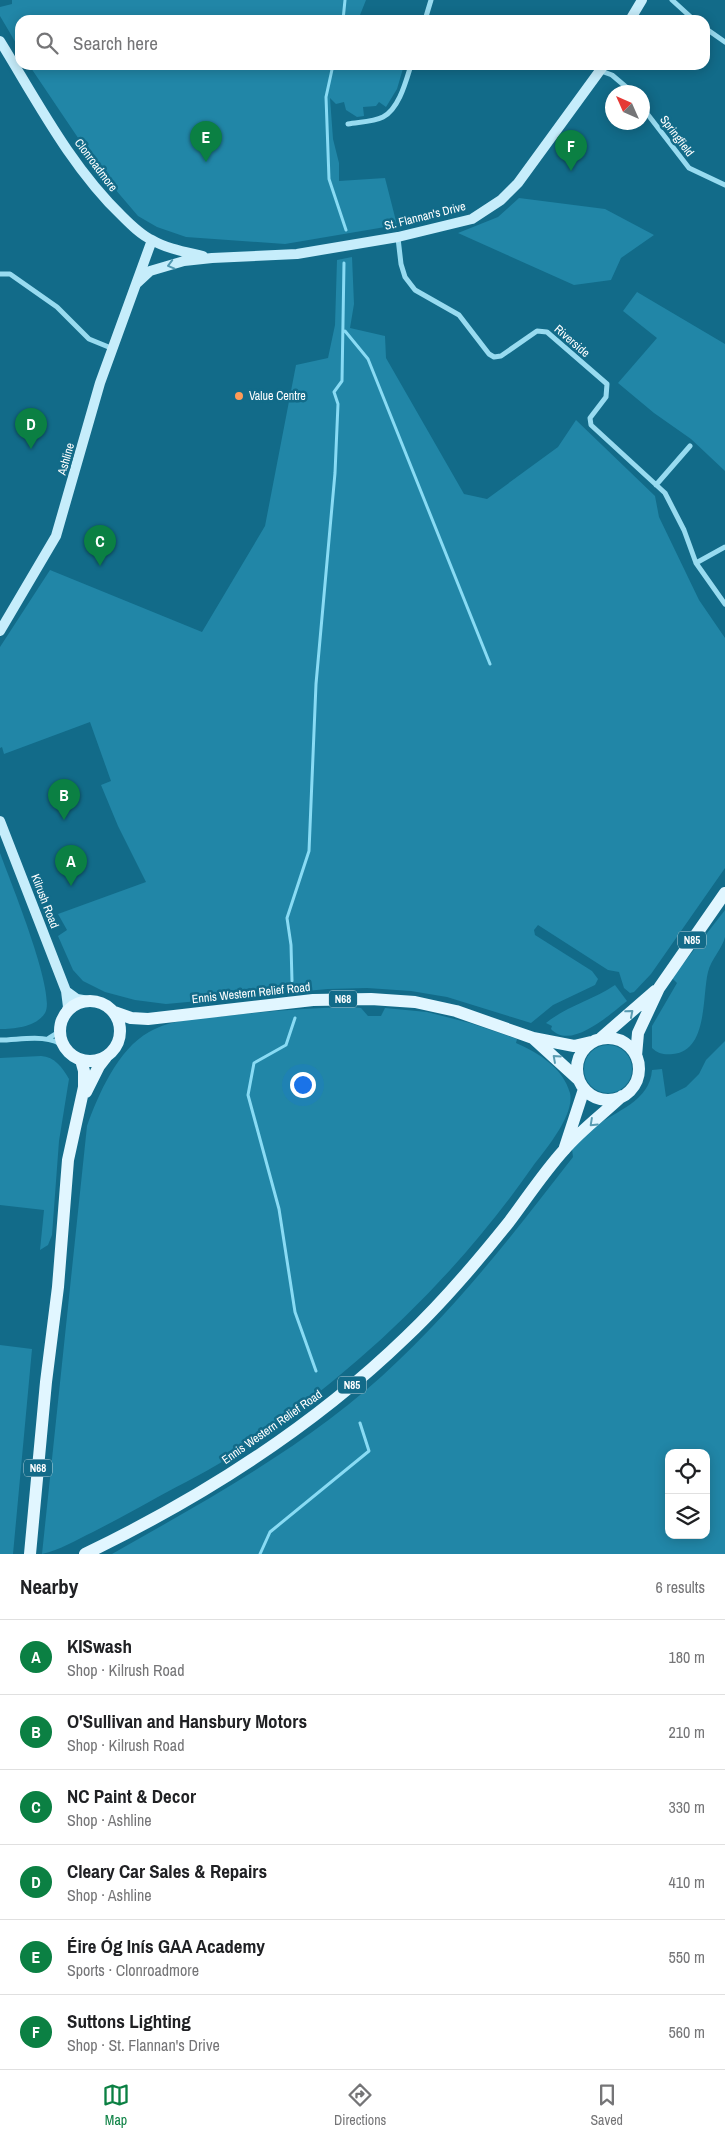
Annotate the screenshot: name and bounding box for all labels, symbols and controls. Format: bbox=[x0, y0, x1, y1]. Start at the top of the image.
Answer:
search box bbox=[15, 15, 710, 70]
icon: search bbox=[33, 29, 61, 57]
text: Search here bbox=[73, 30, 158, 56]
north arrow bbox=[605, 85, 650, 130]
street label: Springfield bbox=[656, 112, 698, 160]
pin: E bbox=[190, 121, 222, 162]
pin: F bbox=[555, 130, 587, 171]
street label: Clonroadmore bbox=[71, 135, 121, 195]
street label: St. Flannan's Drive bbox=[383, 198, 467, 234]
one-way arrow bbox=[168, 259, 176, 269]
street label: Riverside bbox=[551, 321, 593, 361]
place label: Value Centre bbox=[249, 388, 306, 404]
marker: Value Centre bbox=[233, 390, 245, 402]
pin: D bbox=[15, 408, 47, 449]
street label: Ashline bbox=[54, 441, 78, 478]
pin: C bbox=[84, 525, 116, 566]
pin: B bbox=[48, 779, 80, 820]
pin: A bbox=[55, 845, 87, 886]
street label: Kilrush Road bbox=[27, 872, 63, 930]
road number: N85 bbox=[678, 932, 706, 948]
street label: Ennis Western Relief Road bbox=[191, 979, 311, 1007]
road number: N68 bbox=[329, 991, 357, 1008]
one-way arrow bbox=[624, 1010, 633, 1019]
one-way arrow bbox=[553, 1055, 562, 1064]
your location bbox=[290, 1072, 316, 1098]
one-way arrow bbox=[590, 1117, 599, 1126]
road number: N85 bbox=[338, 1376, 366, 1394]
street label: Ennis Western Relief Road bbox=[219, 1386, 325, 1468]
map controls bbox=[665, 1449, 710, 1539]
button: locate bbox=[665, 1449, 710, 1494]
road number: N68 bbox=[24, 1460, 52, 1476]
button: layers bbox=[665, 1494, 710, 1539]
text: Nearby bbox=[20, 1572, 78, 1601]
text: 6 results bbox=[655, 1576, 705, 1598]
text: KISwash bbox=[67, 1633, 132, 1659]
text: A bbox=[31, 1646, 41, 1668]
text: 180 m bbox=[669, 1646, 705, 1668]
text: Shop · Kilrush Road bbox=[67, 1659, 184, 1681]
text: O'Sullivan and Hansbury Motors bbox=[67, 1708, 307, 1734]
text: B bbox=[31, 1721, 41, 1743]
text: 210 m bbox=[669, 1721, 705, 1743]
text: Shop · Kilrush Road bbox=[67, 1734, 184, 1756]
text: NC Paint & Decor bbox=[67, 1783, 196, 1809]
text: C bbox=[31, 1796, 41, 1818]
text: 330 m bbox=[669, 1796, 705, 1818]
text: Shop · Ashline bbox=[67, 1809, 152, 1831]
text: Cleary Car Sales & Repairs bbox=[67, 1858, 267, 1884]
text: D bbox=[31, 1871, 41, 1893]
text: 410 m bbox=[669, 1871, 705, 1893]
text: Shop · Ashline bbox=[67, 1884, 152, 1906]
text: Éire Óg Inís GAA Academy bbox=[67, 1933, 265, 1959]
text: E bbox=[32, 1946, 40, 1968]
text: 550 m bbox=[669, 1946, 705, 1968]
text: Sports · Clonroadmore bbox=[67, 1959, 199, 1981]
text: Suttons Lighting bbox=[67, 2008, 191, 2034]
text: F bbox=[32, 2021, 40, 2043]
text: 560 m bbox=[669, 2021, 705, 2043]
text: Shop · St. Flannan's Drive bbox=[67, 2034, 220, 2056]
tab: Map bbox=[102, 2081, 130, 2129]
tab: Directions bbox=[334, 2081, 386, 2129]
tab: Saved bbox=[590, 2081, 623, 2129]

